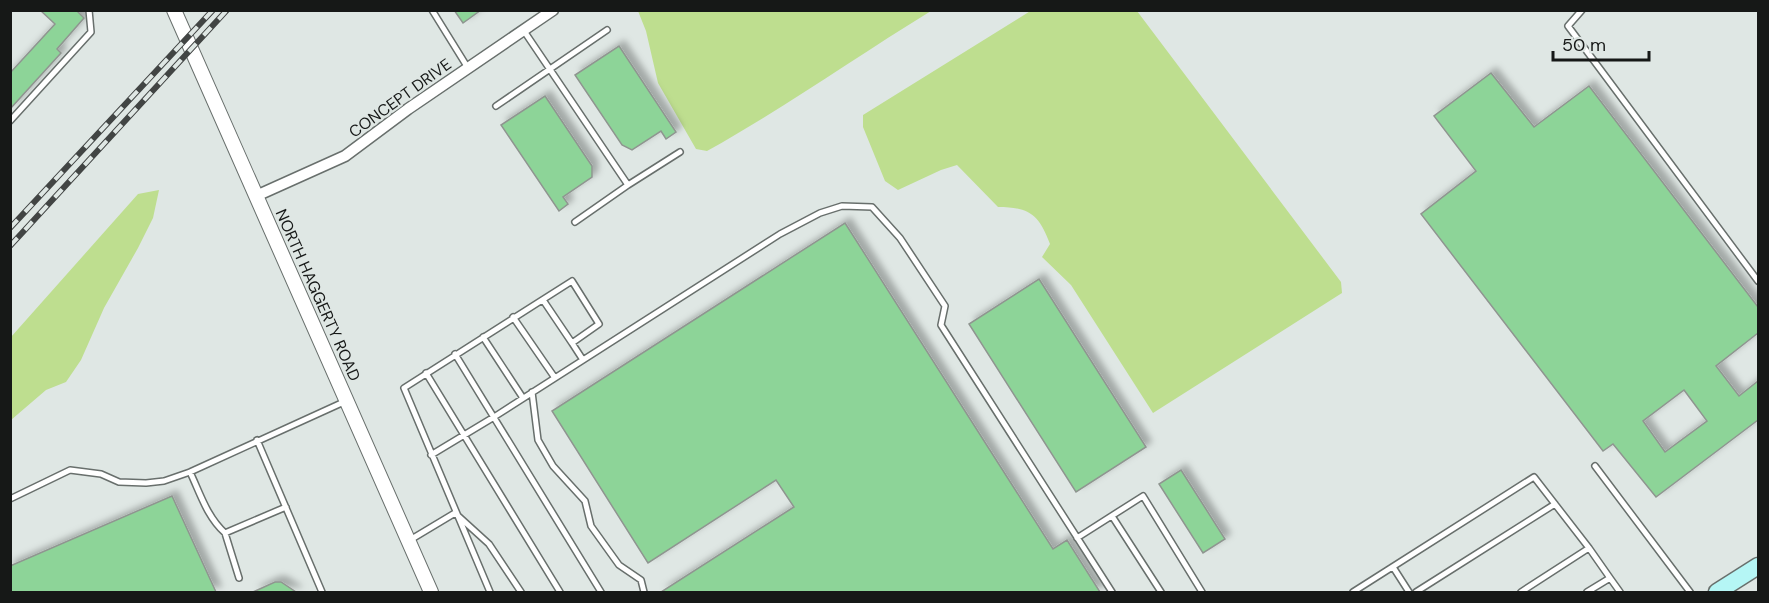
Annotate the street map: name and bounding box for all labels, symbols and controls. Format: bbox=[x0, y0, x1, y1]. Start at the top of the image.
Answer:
scale bar bbox=[1553, 24, 1649, 62]
text: 50 m bbox=[1562, 33, 1606, 57]
street label: CONCEPT DRIVE bbox=[345, 54, 455, 142]
street label: NORTH HAGGERTY ROAD bbox=[271, 206, 365, 384]

